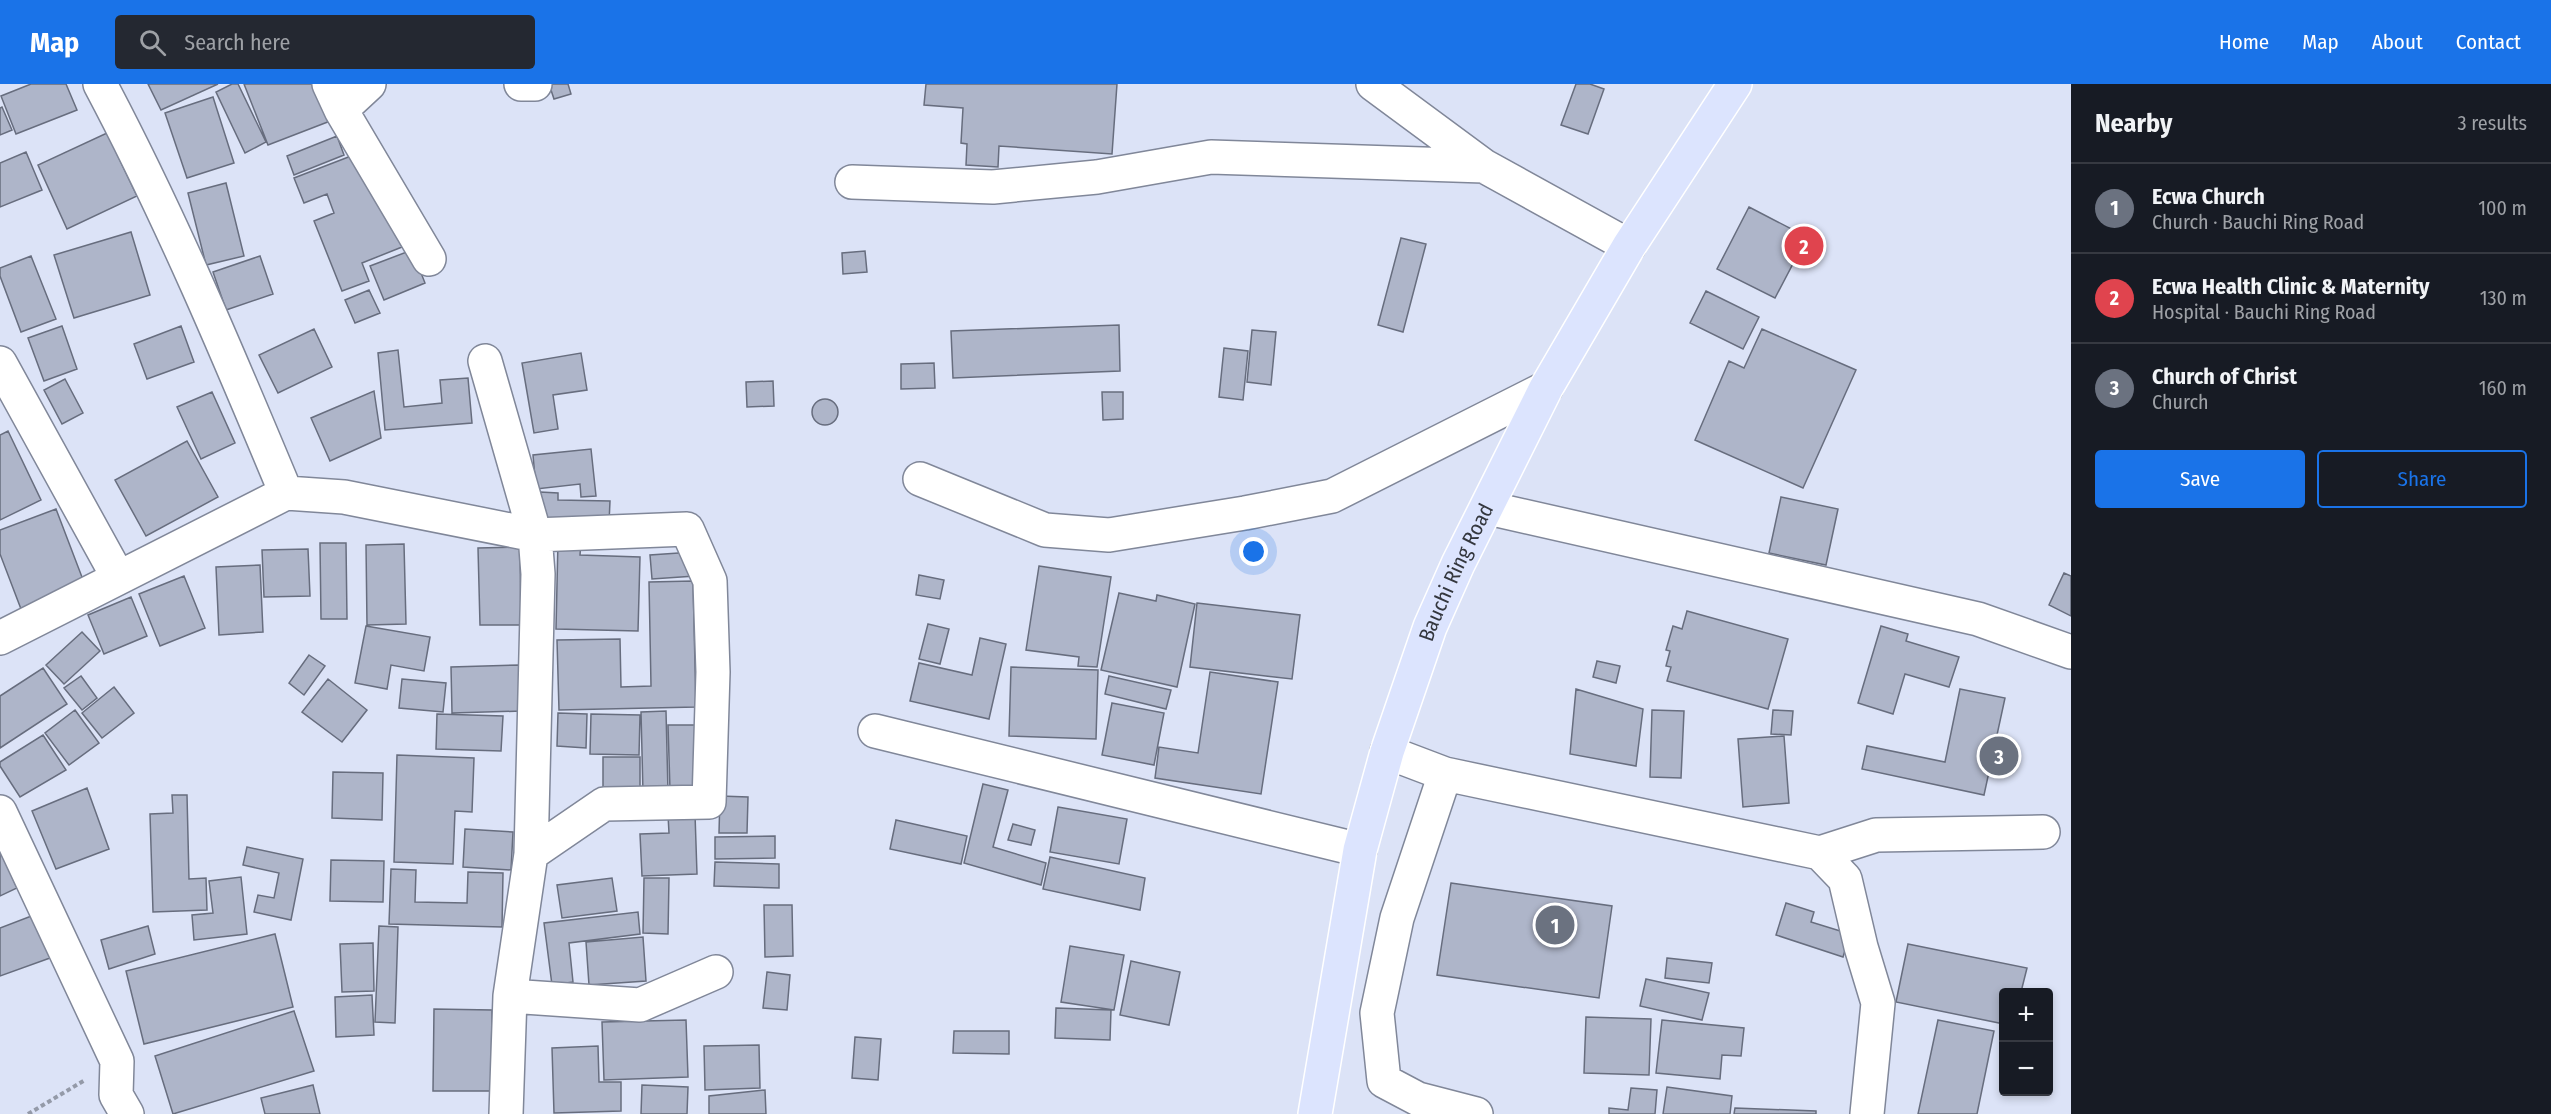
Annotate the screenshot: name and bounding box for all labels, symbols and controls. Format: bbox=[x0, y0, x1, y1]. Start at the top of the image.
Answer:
search box bbox=[115, 15, 535, 69]
text: Map bbox=[30, 26, 79, 59]
icon: search bbox=[136, 26, 169, 59]
text: Search here bbox=[184, 29, 290, 56]
text: Home bbox=[2219, 29, 2269, 55]
text: Map bbox=[2302, 29, 2339, 55]
text: About bbox=[2372, 29, 2423, 55]
text: Contact bbox=[2456, 29, 2521, 55]
text: Nearby bbox=[2095, 108, 2172, 139]
text: 3 results bbox=[2458, 111, 2527, 135]
text: Ecwa Church bbox=[2152, 183, 2265, 210]
text: 1 bbox=[2110, 196, 2119, 220]
text: 100 m bbox=[2478, 196, 2527, 220]
text: Church · Bauchi Ring Road bbox=[2152, 210, 2364, 234]
pin: 2 bbox=[1784, 224, 1824, 268]
text: Ecwa Health Clinic & Maternity bbox=[2152, 273, 2430, 300]
text: 2 bbox=[2110, 286, 2119, 310]
text: 130 m bbox=[2480, 286, 2527, 310]
text: Hospital · Bauchi Ring Road bbox=[2152, 300, 2376, 324]
text: Church of Christ bbox=[2152, 363, 2297, 390]
text: 3 bbox=[2110, 376, 2119, 400]
text: 160 m bbox=[2479, 376, 2527, 400]
text: Church bbox=[2152, 390, 2208, 414]
button: Save bbox=[2095, 450, 2305, 508]
button: Share bbox=[2317, 450, 2527, 508]
street label: Bauchi Ring Road bbox=[1413, 499, 1499, 645]
your location bbox=[1239, 537, 1268, 566]
pin: 3 bbox=[1980, 734, 2018, 778]
pin: 1 bbox=[1536, 902, 1574, 948]
map controls bbox=[1999, 988, 2053, 1096]
button: + bbox=[1999, 988, 2053, 1042]
button: − bbox=[1999, 1042, 2053, 1096]

